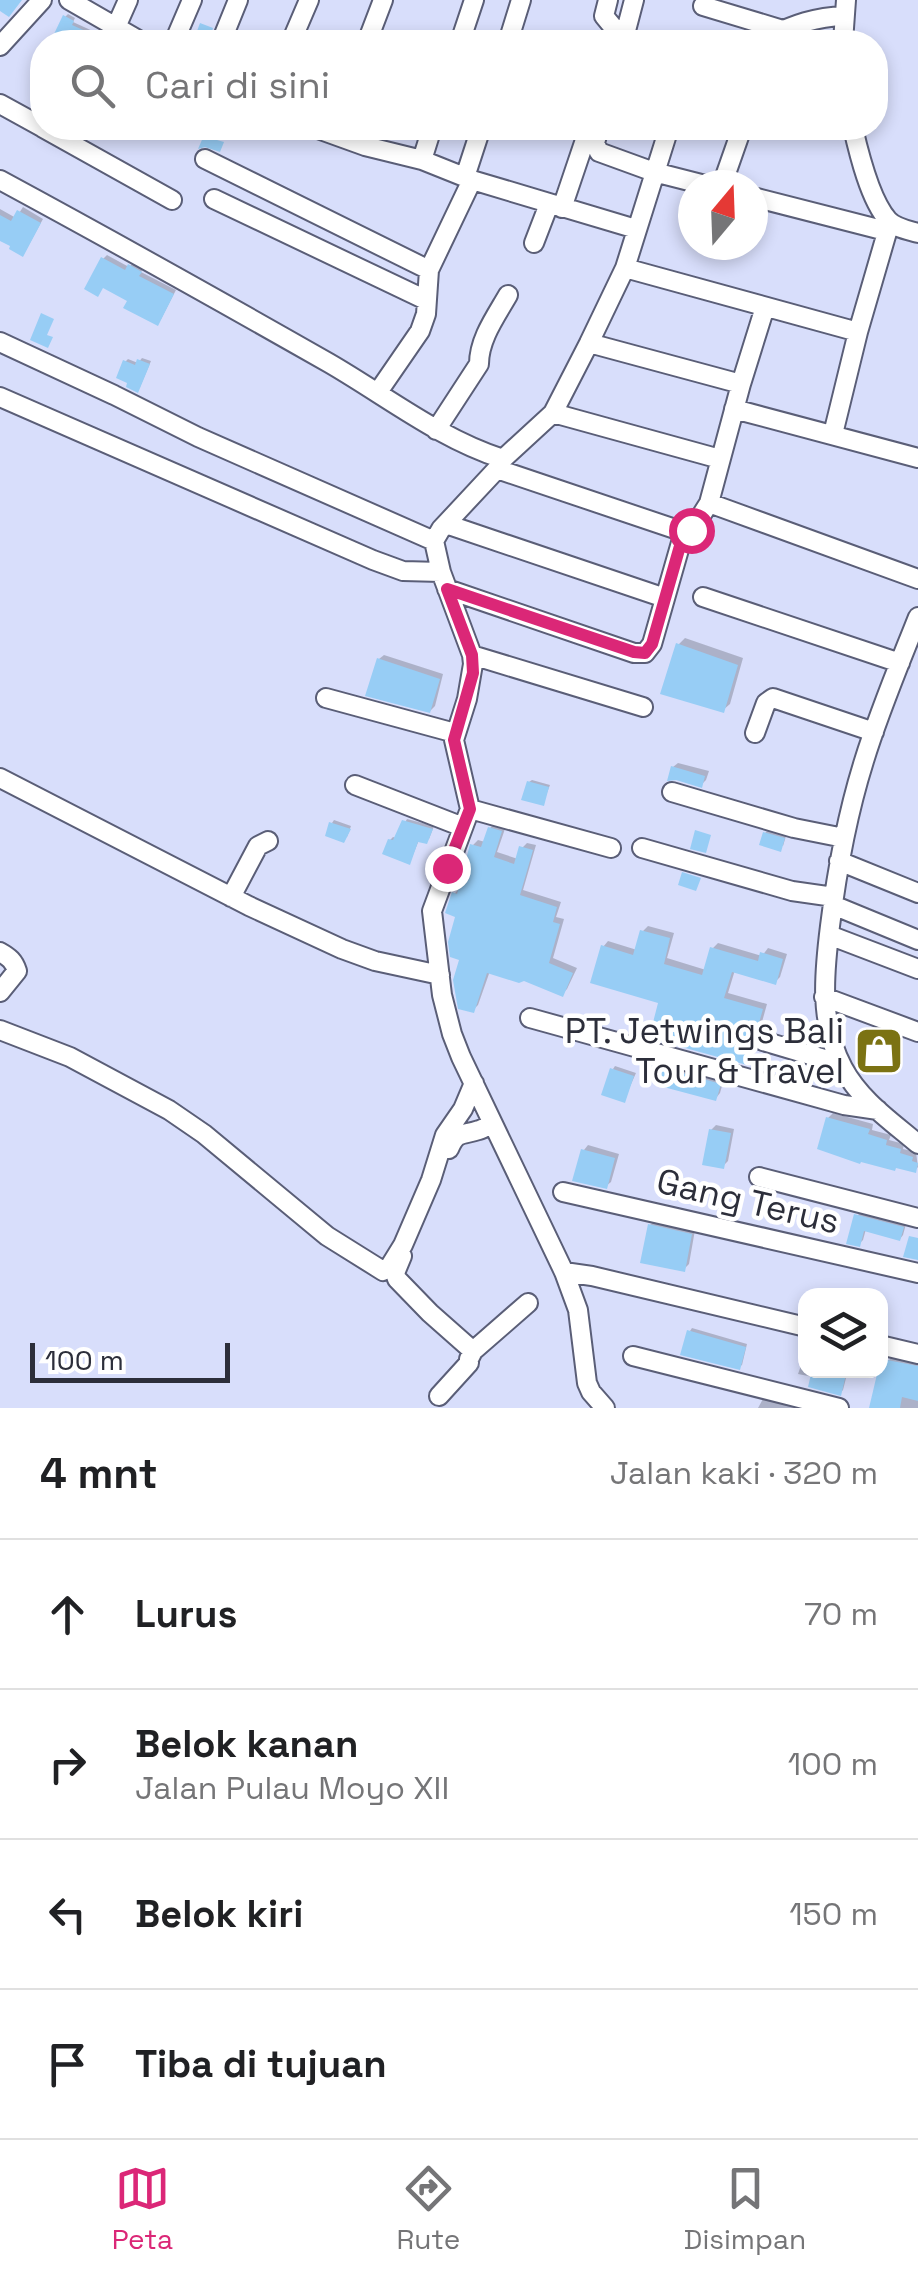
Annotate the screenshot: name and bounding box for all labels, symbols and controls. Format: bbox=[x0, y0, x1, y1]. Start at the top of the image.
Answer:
search box bbox=[30, 30, 888, 140]
icon: search bbox=[65, 58, 120, 113]
text: Cari di sini bbox=[145, 61, 330, 109]
north arrow bbox=[678, 170, 768, 260]
route start bbox=[669, 508, 715, 554]
route end bbox=[425, 846, 471, 892]
place label: PT. Jetwings Bali Tour & Travel bbox=[565, 1009, 844, 1093]
shop icon: PT. Jetwings Bali Tour & Travel bbox=[853, 1025, 905, 1077]
street label: Gang Terus bbox=[652, 1159, 844, 1243]
map controls bbox=[798, 1288, 888, 1378]
button: layers bbox=[798, 1288, 888, 1378]
scale bar bbox=[30, 1338, 230, 1382]
text: 100 m bbox=[45, 1342, 124, 1378]
text: 4 mnt bbox=[40, 1447, 158, 1500]
text: Jalan kaki · 320 m bbox=[610, 1453, 878, 1493]
icon: ahead bbox=[40, 1587, 95, 1642]
text: Lurus bbox=[135, 1590, 237, 1638]
text: 70 m bbox=[804, 1594, 878, 1634]
text: Belok kanan bbox=[135, 1720, 358, 1768]
icon: right bbox=[40, 1737, 95, 1792]
text: 100 m bbox=[788, 1744, 878, 1784]
text: Jalan Pulau Moyo XII bbox=[135, 1768, 449, 1808]
icon: left bbox=[40, 1887, 95, 1942]
text: Belok kiri bbox=[135, 1890, 303, 1938]
text: 150 m bbox=[789, 1894, 878, 1934]
icon: arrive bbox=[40, 2037, 95, 2092]
text: Tiba di tujuan bbox=[135, 2040, 387, 2088]
tab: Peta bbox=[112, 2161, 173, 2257]
tab: Rute bbox=[397, 2161, 460, 2257]
tab: Disimpan bbox=[684, 2161, 806, 2257]

